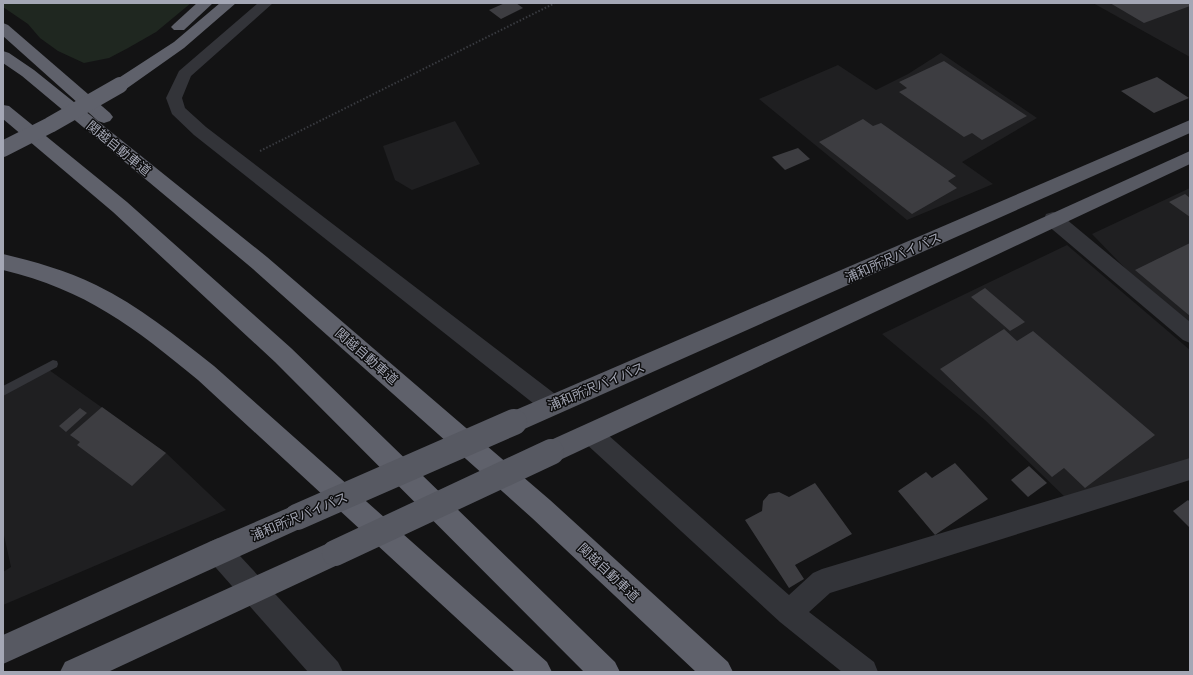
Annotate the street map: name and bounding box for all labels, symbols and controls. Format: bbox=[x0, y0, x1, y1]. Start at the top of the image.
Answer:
street label: 関越自動車道 bbox=[83, 118, 154, 180]
street label: 浦和所沢バイパス bbox=[843, 230, 944, 286]
street label: 関越自動車道 bbox=[332, 325, 401, 388]
street label: 浦和所沢バイパス bbox=[546, 359, 647, 415]
street label: 浦和所沢バイパス bbox=[249, 489, 350, 545]
street label: 関越自動車道 bbox=[574, 540, 642, 605]

